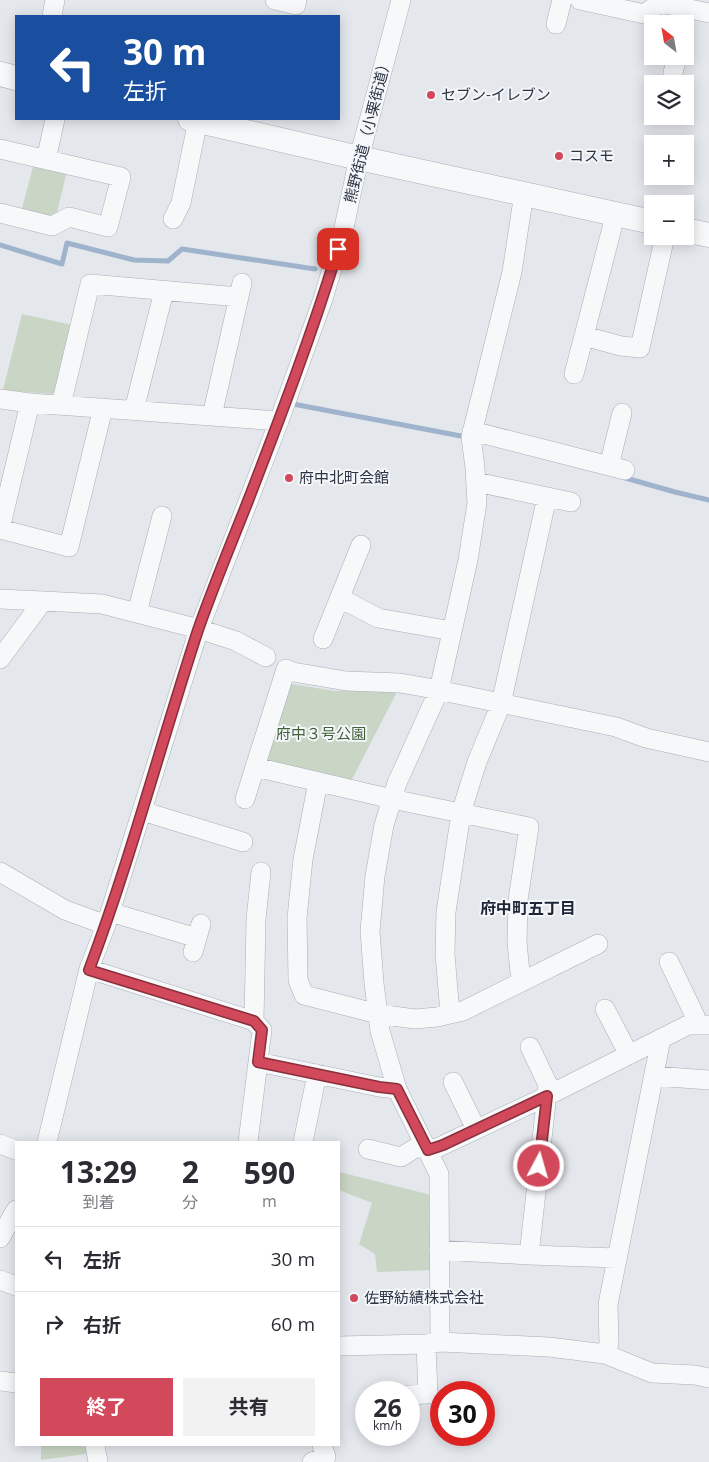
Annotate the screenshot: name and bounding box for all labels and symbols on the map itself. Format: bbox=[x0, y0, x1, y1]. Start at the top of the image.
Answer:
north arrow bbox=[644, 15, 694, 65]
street label: 熊野街道（小栗街道） bbox=[339, 55, 395, 205]
place label: セブン-イレブン bbox=[441, 84, 551, 104]
marker: セブン-イレブン bbox=[425, 89, 437, 101]
place label: コスモ bbox=[569, 145, 614, 165]
marker: コスモ bbox=[553, 150, 565, 162]
pin bbox=[317, 228, 359, 270]
place label: 府中北町会館 bbox=[299, 467, 389, 487]
marker: 府中北町会館 bbox=[283, 472, 295, 484]
park label: 府中３号公園 bbox=[276, 723, 366, 743]
district label: 府中町五丁目 bbox=[480, 897, 576, 919]
position arrow bbox=[512, 1139, 564, 1191]
place label: 佐野紡績株式会社 bbox=[364, 1287, 484, 1307]
marker: 佐野紡績株式会社 bbox=[348, 1292, 360, 1304]
speed limit sign: 30 bbox=[430, 1381, 495, 1446]

